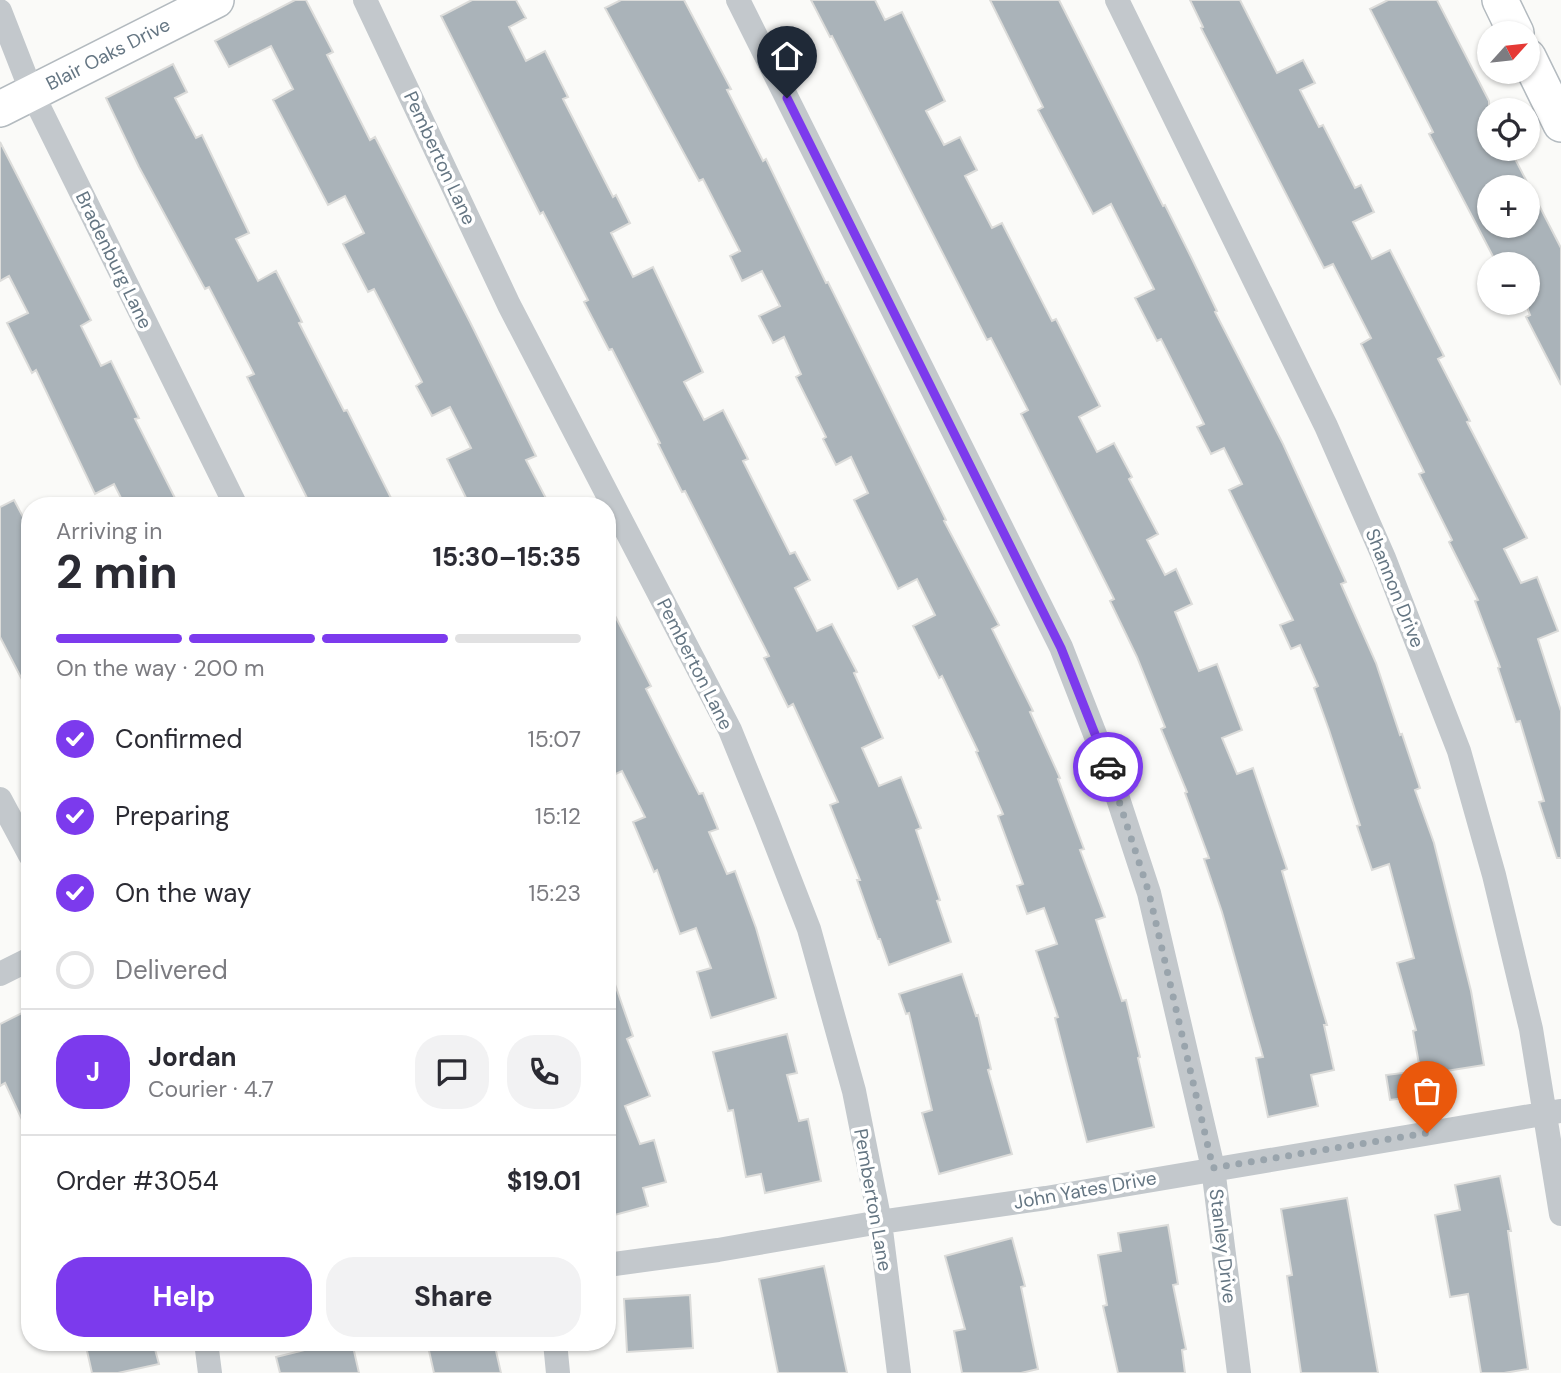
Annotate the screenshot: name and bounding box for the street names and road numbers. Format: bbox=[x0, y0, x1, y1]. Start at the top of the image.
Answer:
street label: Blair Oaks Drive bbox=[42, 12, 174, 96]
street label: Pemberton Lane bbox=[398, 87, 482, 229]
street label: Bradenburg Lane bbox=[70, 187, 158, 333]
street label: Shannon Drive bbox=[1360, 525, 1430, 651]
street label: Pemberton Lane bbox=[651, 594, 739, 734]
street label: Pemberton Lane bbox=[848, 1127, 898, 1273]
street label: John Yates Drive bbox=[1011, 1165, 1159, 1215]
street label: Stanley Drive bbox=[1204, 1187, 1242, 1305]

